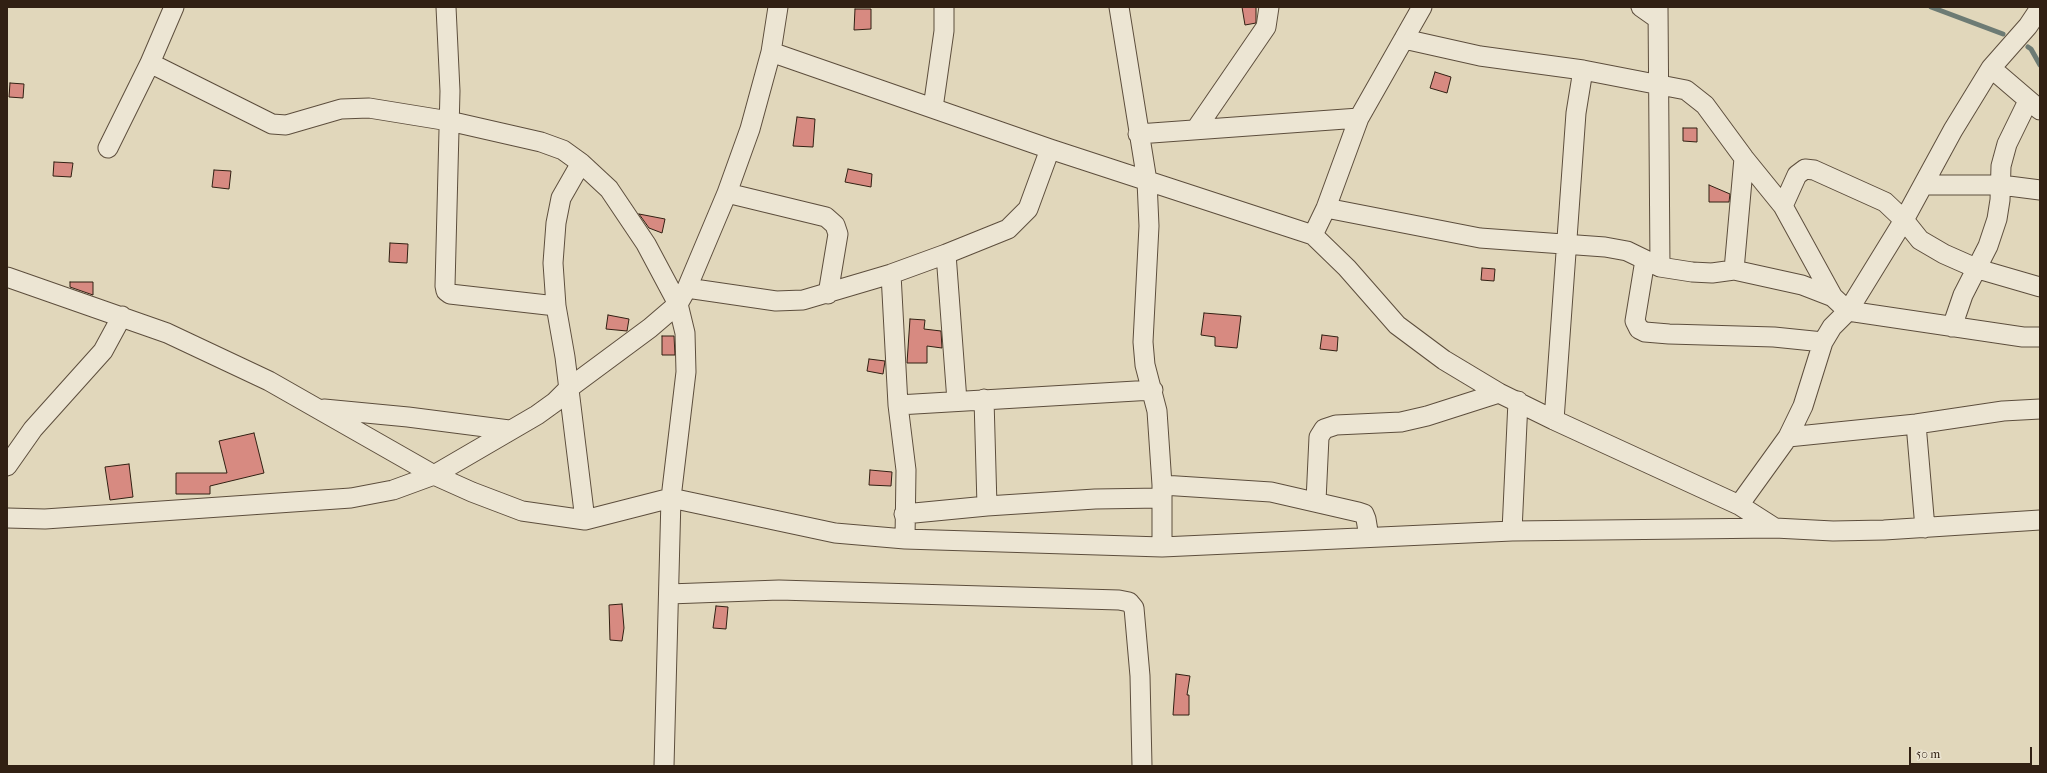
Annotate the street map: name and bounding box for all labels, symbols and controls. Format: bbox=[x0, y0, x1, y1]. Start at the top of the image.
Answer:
scale bar bbox=[1911, 739, 2034, 765]
text: 50 m bbox=[1916, 747, 1940, 761]

